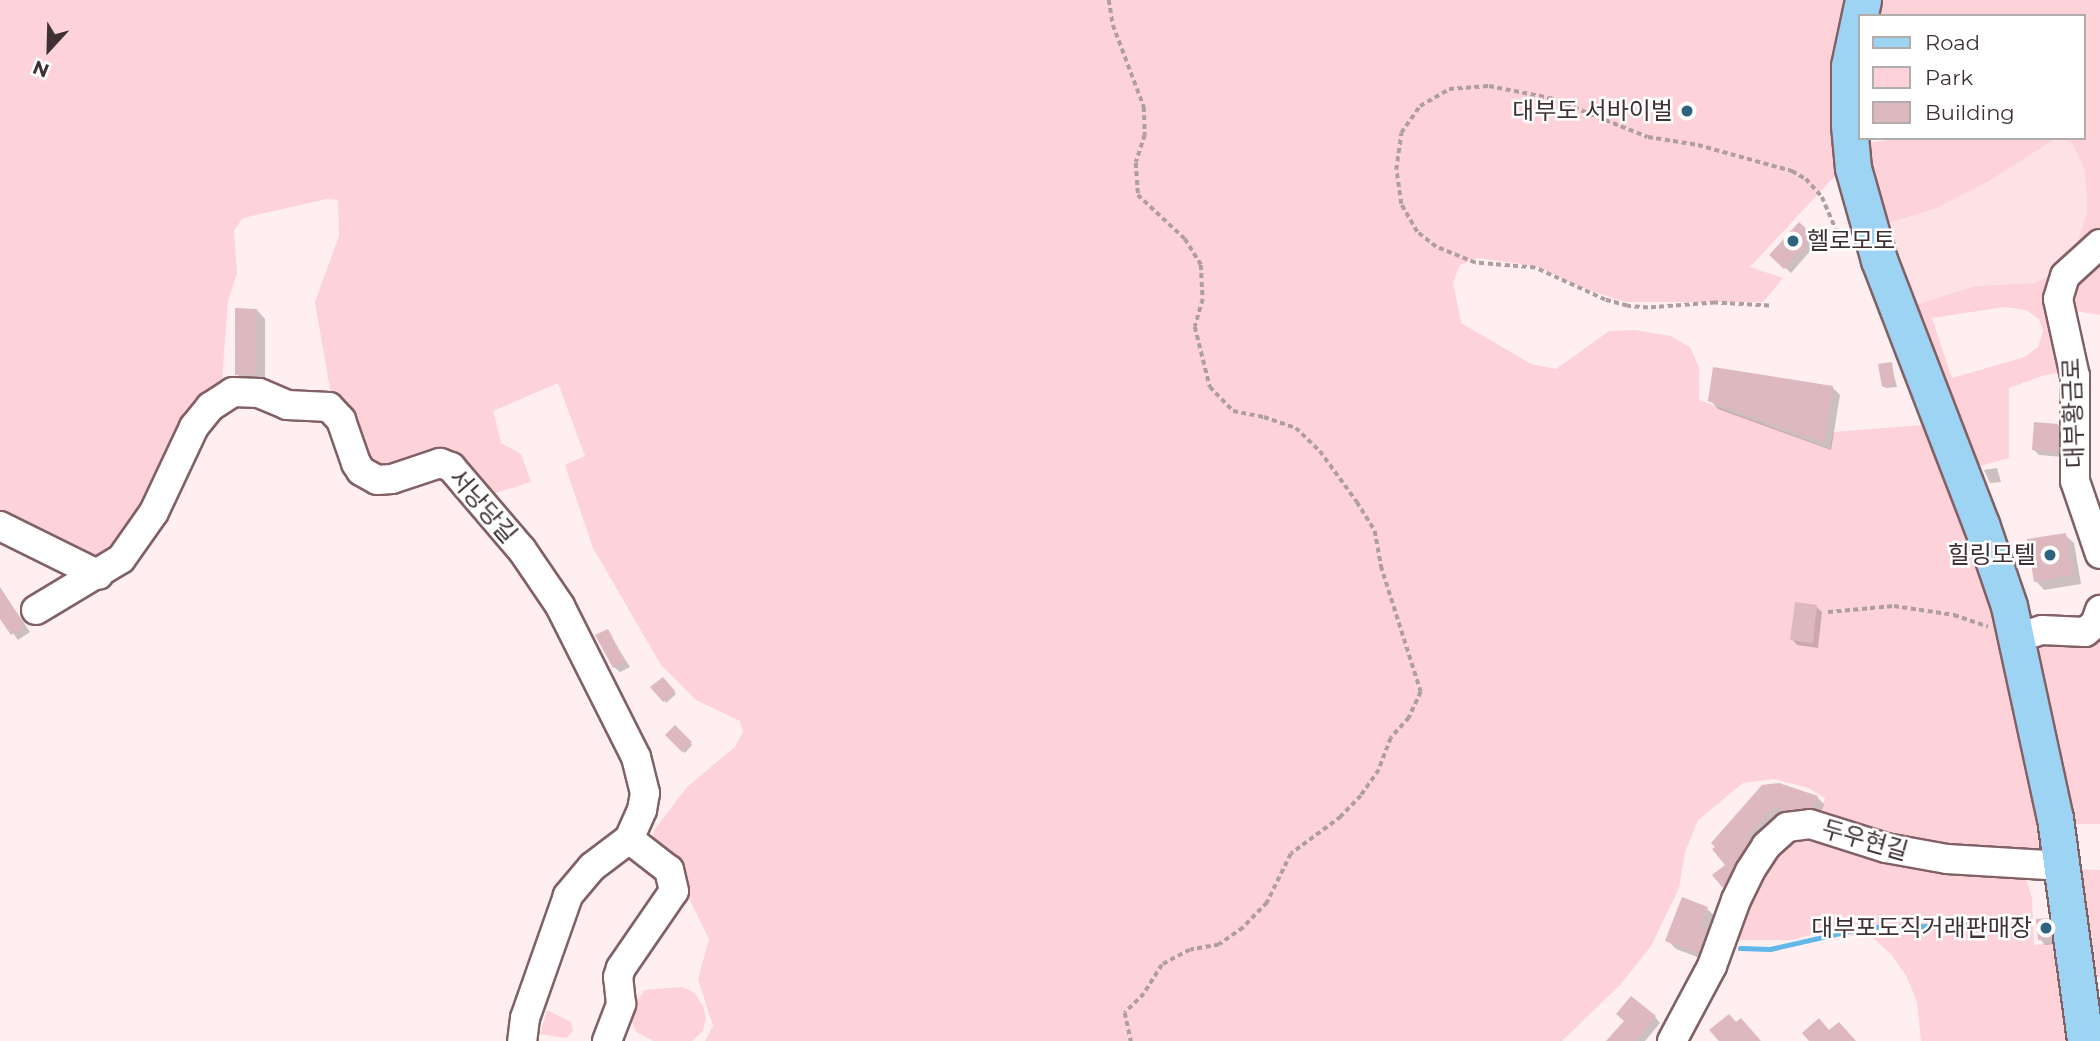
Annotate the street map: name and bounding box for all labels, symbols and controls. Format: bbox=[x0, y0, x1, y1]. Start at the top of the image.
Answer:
north arrow bbox=[14, 14, 84, 84]
legend bbox=[1858, 14, 2086, 140]
text: Road bbox=[1925, 30, 1980, 55]
text: N bbox=[30, 55, 52, 82]
text: Park bbox=[1925, 65, 1973, 90]
place label: 대부도 서바이벌 bbox=[1512, 97, 1673, 125]
text: Building bbox=[1925, 100, 2015, 125]
marker: 대부도 서바이벌 bbox=[1679, 103, 1695, 119]
place label: 헬로모토 bbox=[1807, 227, 1895, 255]
marker: 헬로모토 bbox=[1785, 233, 1801, 249]
street label: 대부황금로 bbox=[2057, 357, 2089, 469]
street label: 서낭당길 bbox=[443, 463, 523, 549]
place label: 힐링모텔 bbox=[1948, 541, 2036, 569]
marker: 힐링모텔 bbox=[2042, 547, 2058, 563]
street label: 두우현길 bbox=[1819, 814, 1911, 866]
place label: 대부포도직거래판매장 bbox=[1811, 914, 2032, 942]
marker: 대부포도직거래판매장 bbox=[2038, 920, 2054, 936]

